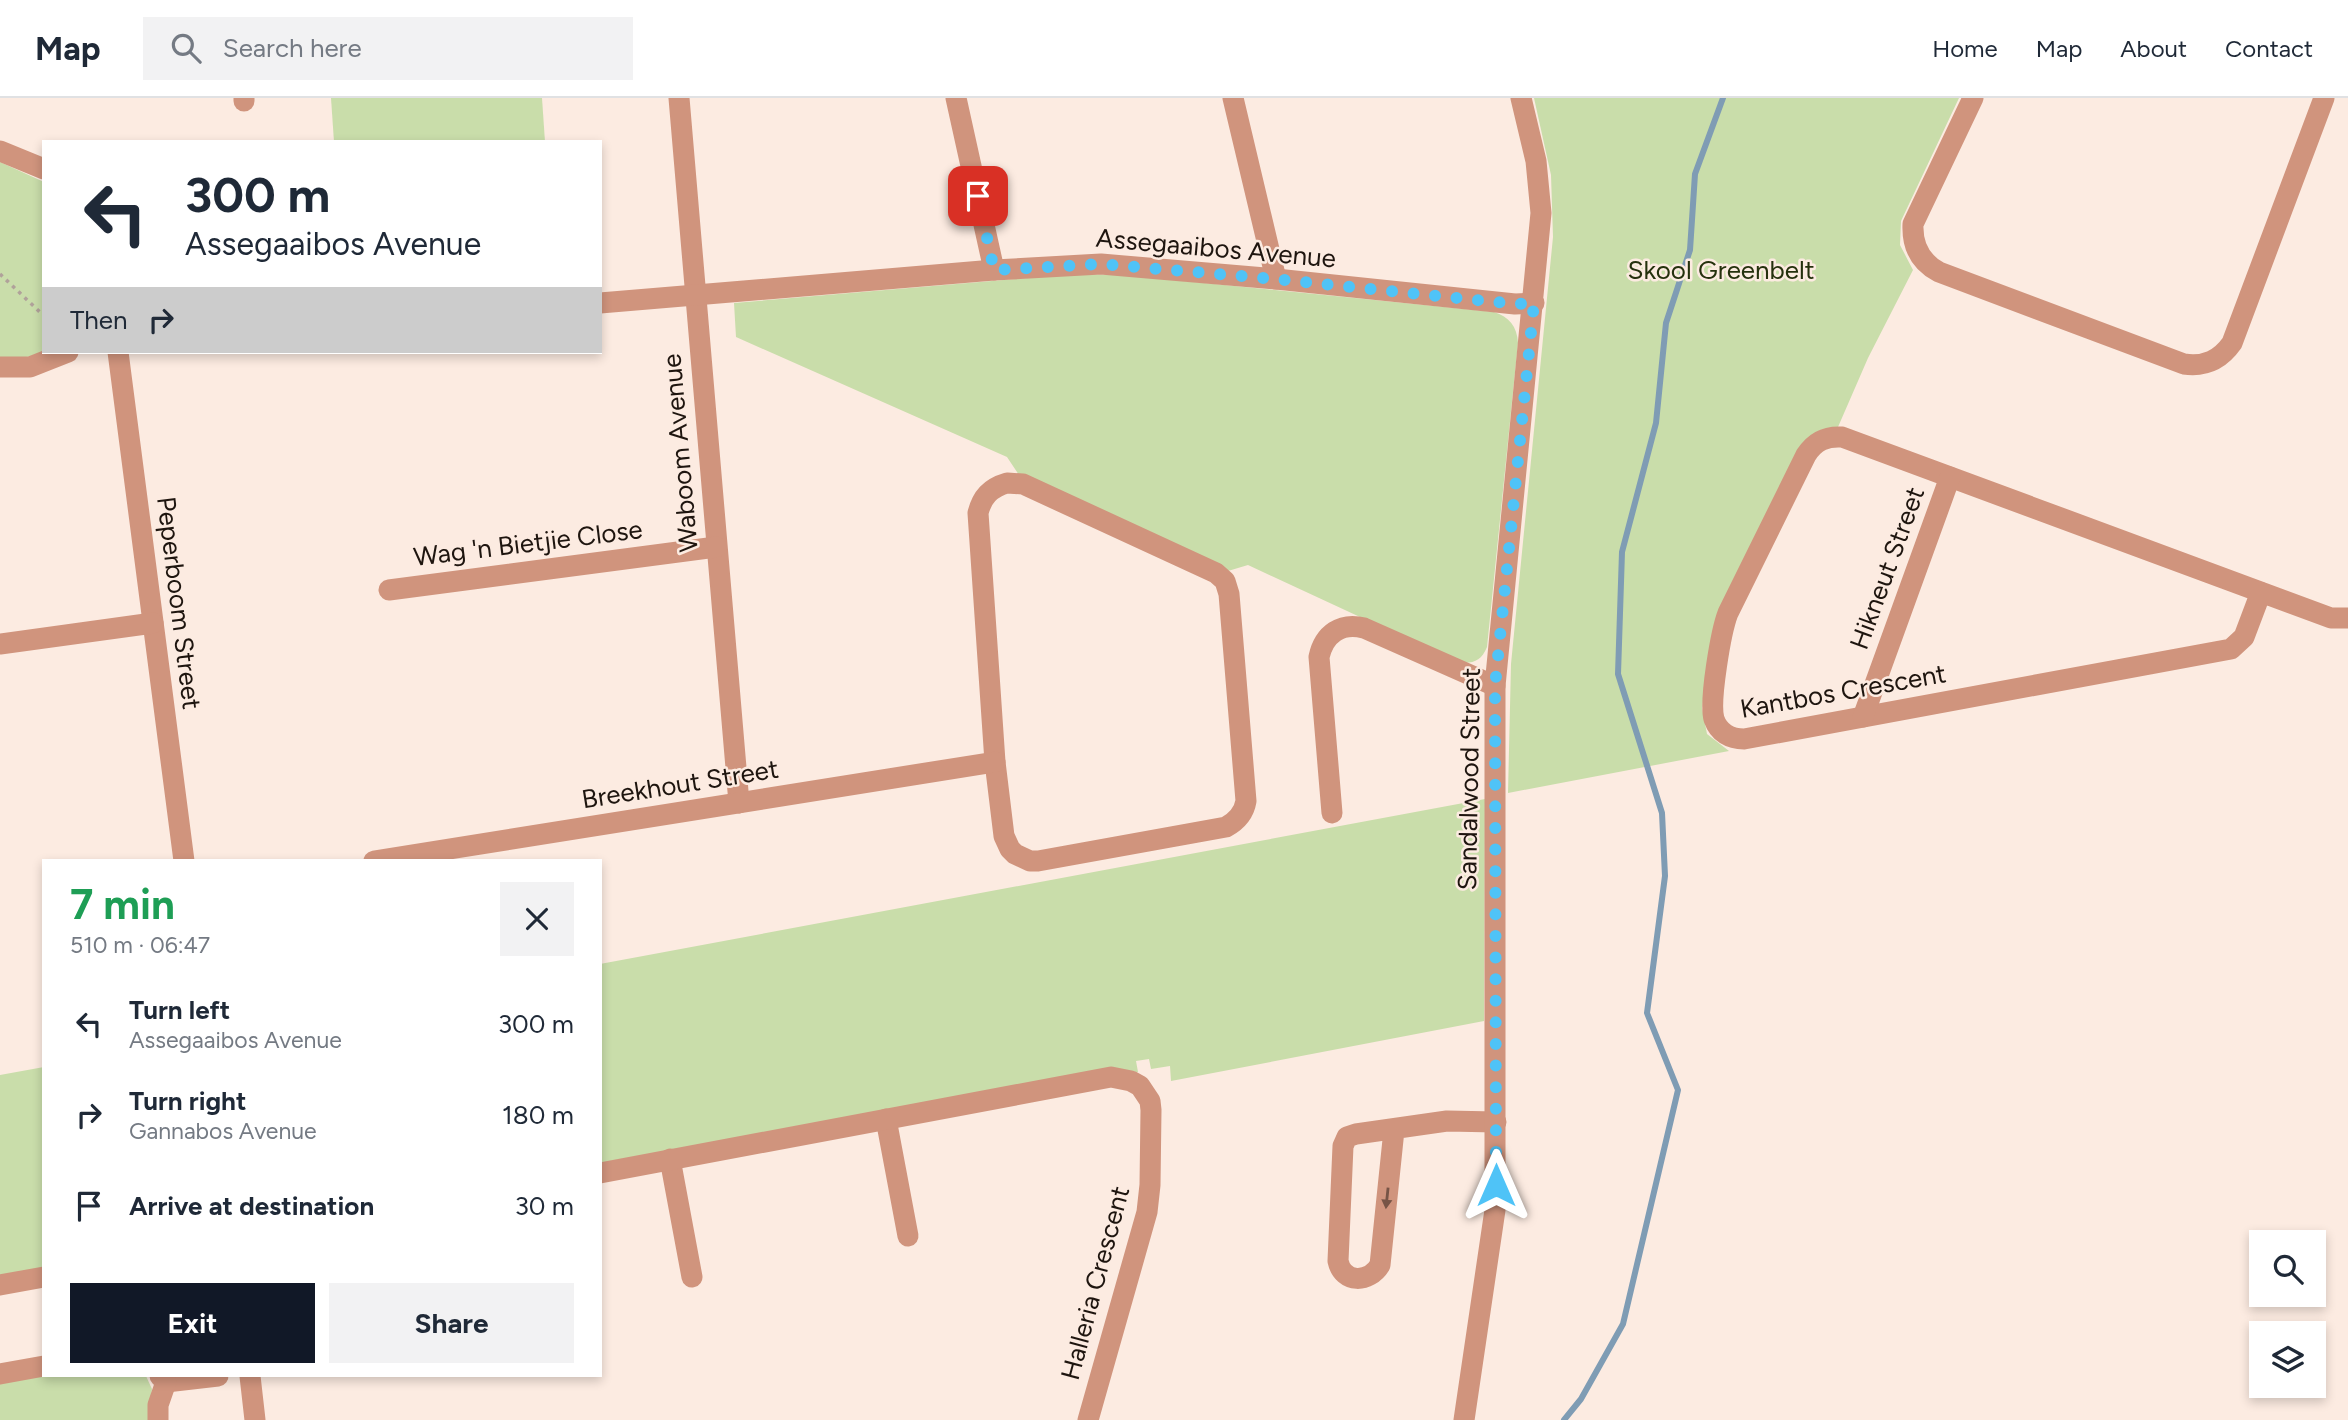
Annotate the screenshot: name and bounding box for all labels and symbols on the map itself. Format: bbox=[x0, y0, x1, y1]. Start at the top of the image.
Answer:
pin bbox=[948, 166, 1008, 226]
street label: Assegaaibos Avenue bbox=[1095, 222, 1337, 274]
park label: Skool Greenbelt bbox=[1627, 254, 1815, 286]
street label: Waboom Avenue bbox=[655, 352, 705, 554]
street label: Hikneut Street bbox=[1843, 482, 1931, 654]
street label: Peperboom Street bbox=[150, 495, 208, 711]
street label: Wag 'n Bietjie Close bbox=[412, 513, 644, 573]
street label: Kantbos Crescent bbox=[1738, 657, 1949, 725]
street label: Sandalwood Street bbox=[1451, 667, 1487, 891]
street label: Breekhout Street bbox=[579, 753, 781, 815]
position arrow bbox=[1459, 1148, 1533, 1222]
street label: Halleria Crescent bbox=[1054, 1182, 1136, 1383]
one-way arrow bbox=[1381, 1188, 1392, 1210]

